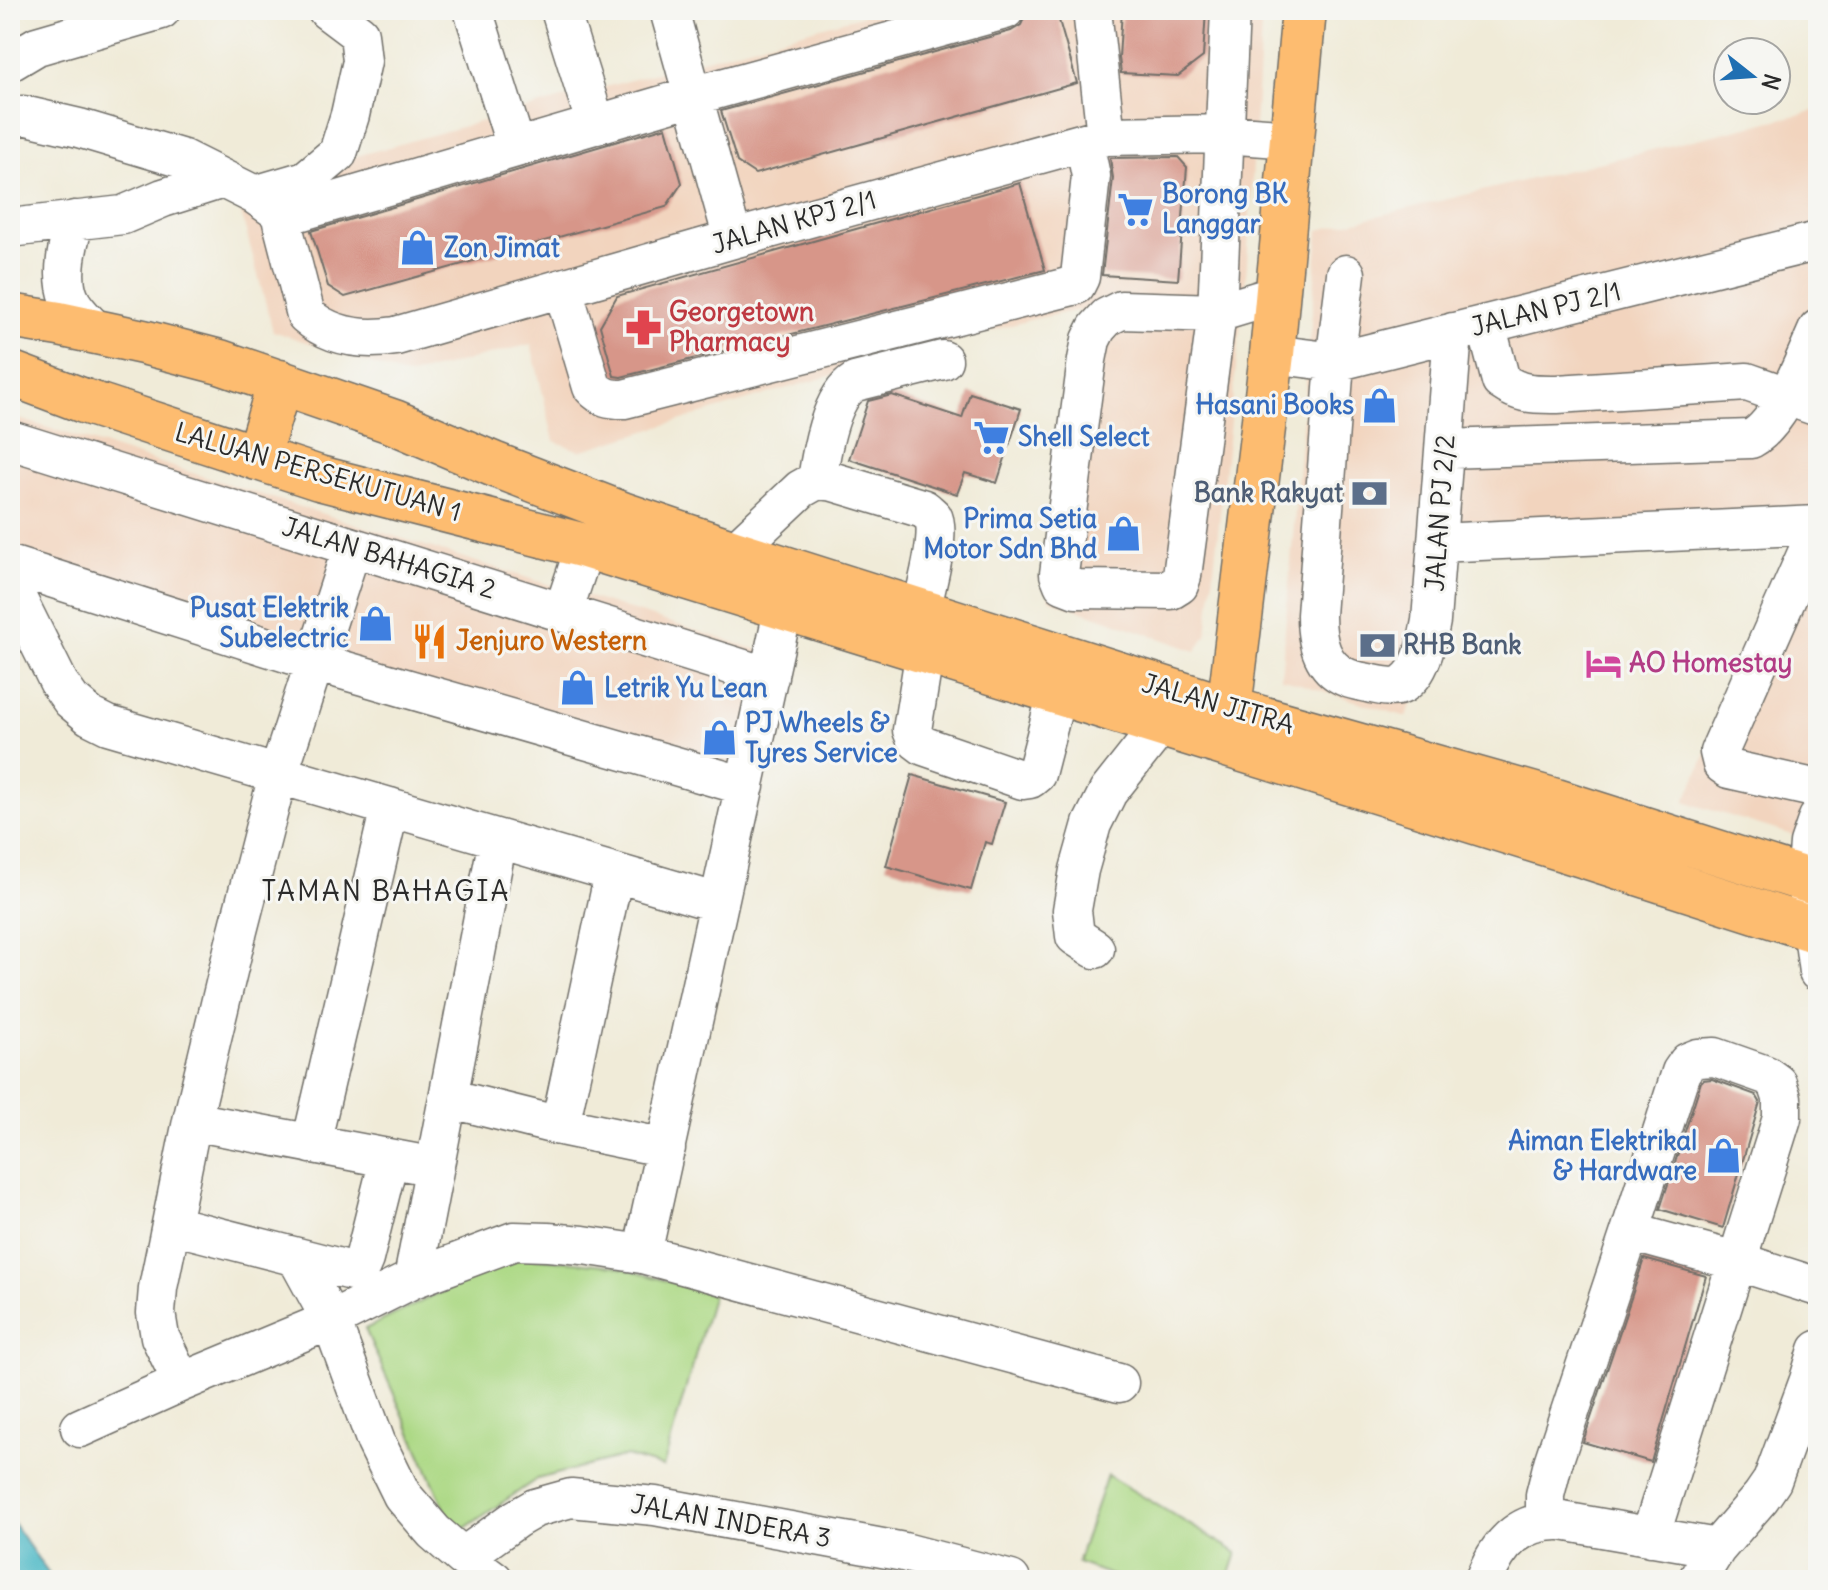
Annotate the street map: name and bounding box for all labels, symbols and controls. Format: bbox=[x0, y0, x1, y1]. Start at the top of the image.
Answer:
north arrow bbox=[1712, 36, 1792, 116]
text: N bbox=[1756, 70, 1787, 93]
place label: Borong BK Langgar bbox=[1162, 177, 1288, 240]
street label: JALAN KPJ 2/1 bbox=[708, 182, 880, 261]
supermarket icon: Borong BK Langgar bbox=[1117, 190, 1155, 228]
shop icon: Zon Jimat bbox=[399, 229, 437, 267]
place label: Zon Jimat bbox=[444, 231, 560, 264]
street label: JALAN PJ 2/1 bbox=[1468, 274, 1624, 343]
place label: Georgetown Pharmacy bbox=[669, 295, 814, 358]
pharmacy icon: Georgetown Pharmacy bbox=[624, 308, 662, 346]
shop icon: Hasani Books bbox=[1361, 386, 1399, 424]
place label: Hasani Books bbox=[1195, 388, 1354, 421]
street label: LALUAN PERSEKUTUAN 1 bbox=[171, 415, 465, 528]
supermarket icon: Shell Select bbox=[973, 418, 1011, 456]
place label: Shell Select bbox=[1018, 420, 1150, 453]
street label: JALAN PJ 2/2 bbox=[1418, 433, 1461, 593]
bank icon: Bank Rakyat bbox=[1350, 474, 1388, 512]
place label: Bank Rakyat bbox=[1194, 476, 1343, 509]
place label: Prima Setia Motor Sdn Bhd bbox=[923, 502, 1097, 565]
street label: JALAN BAHAGIA 2 bbox=[278, 509, 500, 606]
shop icon: Prima Setia Motor Sdn Bhd bbox=[1104, 515, 1142, 553]
place label: Pusat Elektrik Subelectric bbox=[190, 591, 349, 654]
shop icon: Pusat Elektrik Subelectric bbox=[356, 604, 394, 642]
restaurant icon: Jenjuro Western bbox=[411, 622, 449, 660]
place label: Jenjuro Western bbox=[456, 624, 647, 657]
bank icon: RHB Bank bbox=[1358, 626, 1396, 664]
place label: RHB Bank bbox=[1403, 628, 1522, 661]
hotel icon: AO Homestay bbox=[1584, 644, 1622, 682]
place label: AO Homestay bbox=[1629, 646, 1792, 679]
street label: JALAN JITRA bbox=[1138, 666, 1298, 741]
shop icon: Letrik Yu Lean bbox=[559, 669, 597, 707]
place label: Letrik Yu Lean bbox=[604, 671, 768, 704]
place label: PJ Wheels & Tyres Service bbox=[745, 706, 898, 769]
shop icon: PJ Wheels & Tyres Service bbox=[700, 719, 738, 757]
district label: TAMAN BAHAGIA bbox=[262, 873, 510, 909]
place label: Aiman Elektrikal & Hardware bbox=[1508, 1124, 1697, 1187]
shop icon: Aiman Elektrikal & Hardware bbox=[1704, 1137, 1742, 1175]
street label: JALAN INDERA 3 bbox=[629, 1487, 834, 1554]

